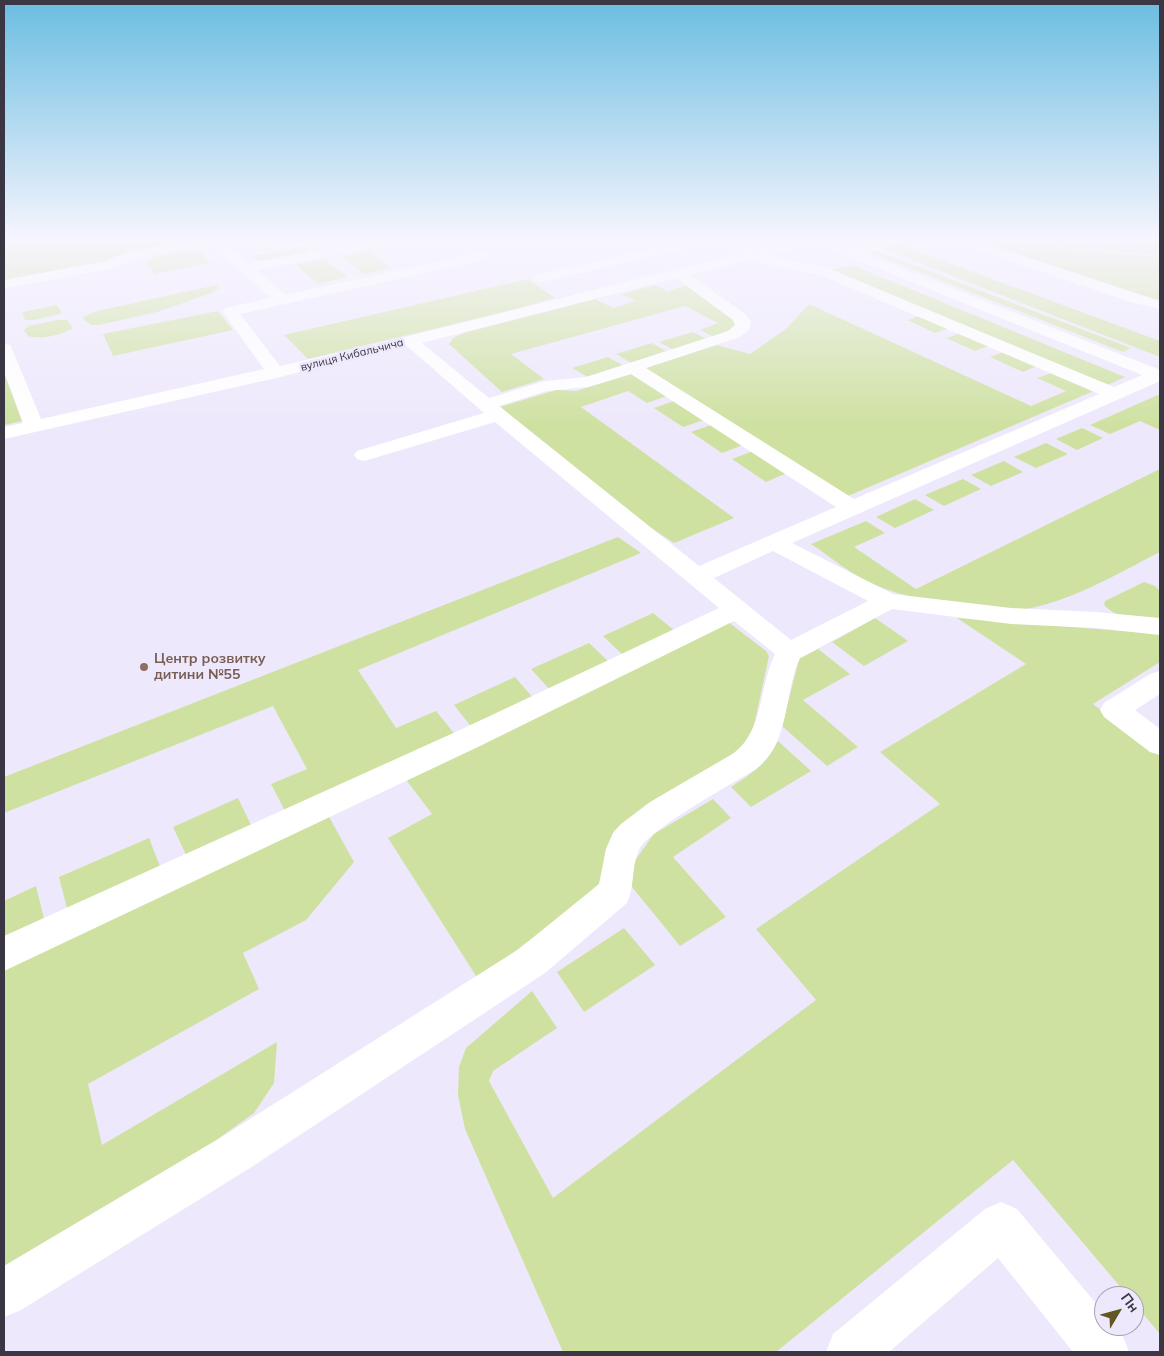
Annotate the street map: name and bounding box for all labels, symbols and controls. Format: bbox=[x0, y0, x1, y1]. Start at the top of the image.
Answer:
street label: вулиця Кибальчича bbox=[299, 336, 405, 374]
place label: Центр розвитку дитини №55 bbox=[154, 651, 266, 684]
marker: Центр розвитку дитини №55 bbox=[138, 661, 150, 673]
north arrow bbox=[1094, 1286, 1144, 1336]
text: Пн bbox=[1117, 1289, 1143, 1316]

